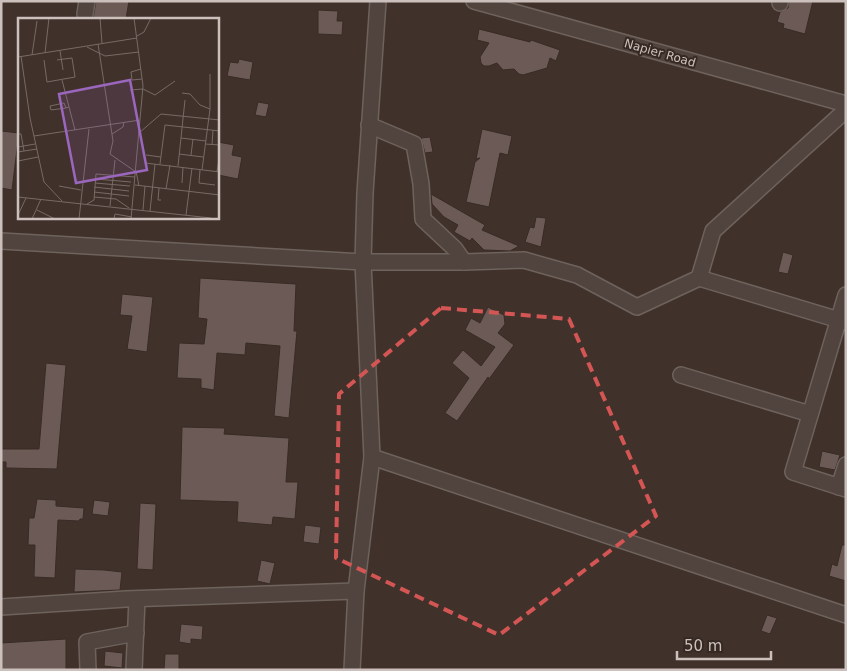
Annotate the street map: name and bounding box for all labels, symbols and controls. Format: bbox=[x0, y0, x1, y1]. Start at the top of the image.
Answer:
inset map bbox=[18, 18, 219, 219]
street label: Napier Road bbox=[623, 36, 697, 70]
scale bar bbox=[677, 628, 771, 660]
text: 50 m bbox=[684, 637, 722, 655]

